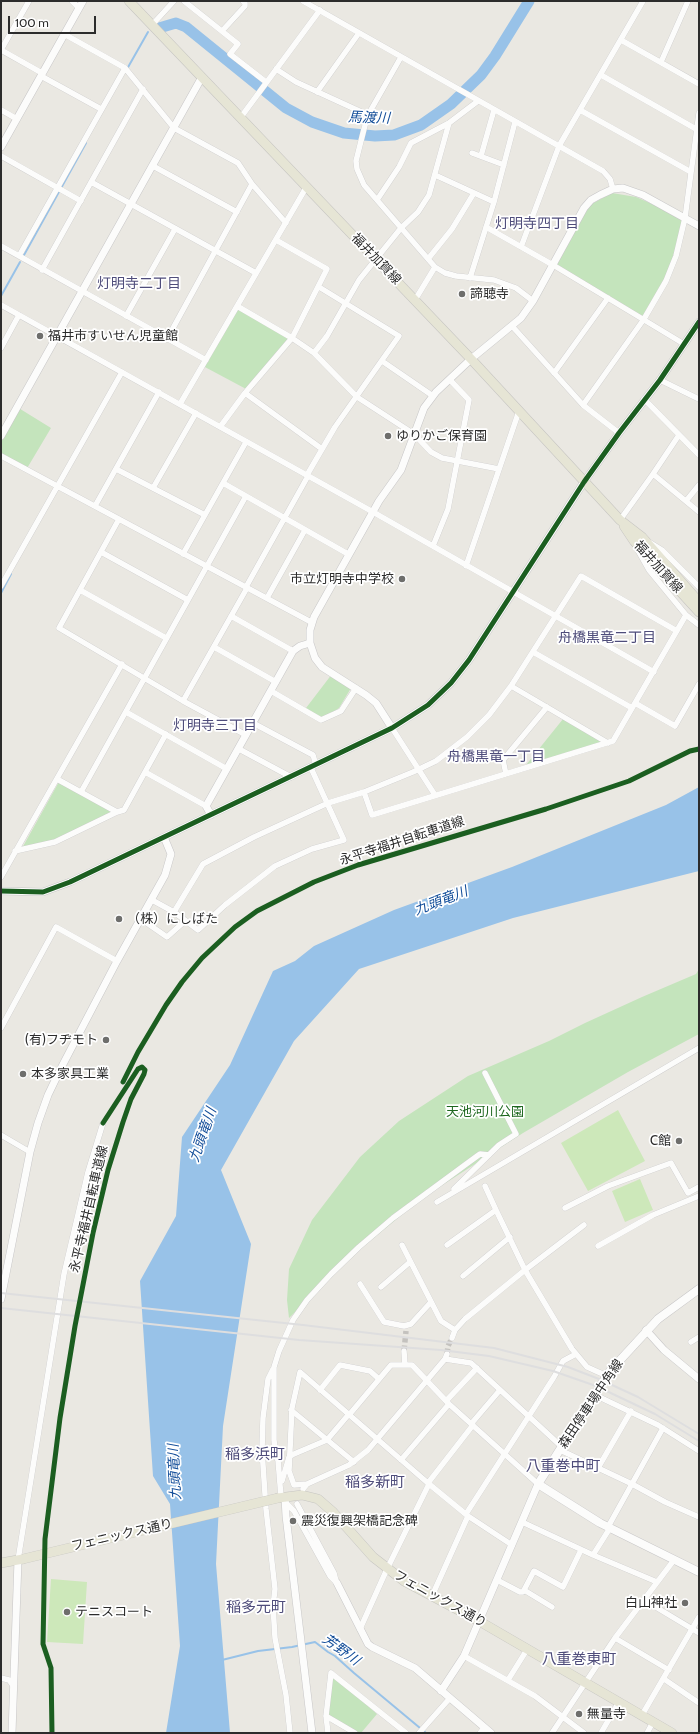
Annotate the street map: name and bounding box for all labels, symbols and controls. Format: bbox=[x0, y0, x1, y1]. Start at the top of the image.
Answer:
scale bar bbox=[10, 8, 98, 34]
text: 100 m bbox=[15, 15, 49, 30]
water label: 馬渡川 bbox=[348, 109, 390, 127]
district label: 灯明寺四丁目 bbox=[495, 216, 579, 232]
street label: 福井加賀線 bbox=[348, 230, 404, 288]
district label: 灯明寺二丁目 bbox=[97, 276, 181, 292]
place label: 諦聴寺 bbox=[470, 286, 509, 302]
marker: 諦聴寺 bbox=[457, 289, 467, 299]
place label: 福井市すいせん児童館 bbox=[48, 328, 178, 344]
marker: 福井市すいせん児童館 bbox=[35, 331, 45, 341]
place label: ゆりかご保育園 bbox=[396, 428, 487, 444]
marker: ゆりかご保育園 bbox=[383, 431, 393, 441]
street label: 福井加賀線 bbox=[630, 538, 686, 596]
place label: 市立灯明寺中学校 bbox=[290, 571, 394, 587]
marker: 市立灯明寺中学校 bbox=[397, 574, 407, 584]
district label: 舟橋黒竜二丁目 bbox=[558, 630, 656, 646]
district label: 灯明寺三丁目 bbox=[173, 718, 257, 734]
district label: 舟橋黒竜一丁目 bbox=[447, 749, 545, 765]
street label: 永平寺福井自転車道線 bbox=[338, 813, 466, 869]
water label: 九頭竜川 bbox=[412, 883, 470, 919]
place label: （株）にしばた bbox=[127, 911, 218, 927]
marker: （株）にしばた bbox=[114, 914, 124, 924]
place label: (有)フヂモト bbox=[25, 1032, 98, 1048]
marker: (有)フヂモト bbox=[101, 1035, 111, 1045]
place label: 本多家具工業 bbox=[31, 1066, 109, 1082]
marker: 本多家具工業 bbox=[18, 1069, 28, 1079]
park label: 天池河川公園 bbox=[446, 1104, 524, 1120]
water label: 九頭竜川 bbox=[186, 1106, 220, 1164]
place label: C館 bbox=[650, 1133, 671, 1149]
marker: C館 bbox=[674, 1136, 684, 1146]
street label: 永平寺福井自転車道線 bbox=[67, 1144, 111, 1274]
street label: 森田停車場中角線 bbox=[555, 1357, 627, 1451]
water label: 九頭竜川 bbox=[165, 1444, 185, 1500]
district label: 稲多浜町 bbox=[225, 1446, 285, 1464]
district label: 八重巻中町 bbox=[526, 1458, 600, 1476]
district label: 稲多新町 bbox=[345, 1474, 405, 1492]
place label: 震災復興架橋記念碑 bbox=[301, 1513, 418, 1529]
street label: フェニックス通り bbox=[70, 1516, 174, 1554]
marker: 震災復興架橋記念碑 bbox=[288, 1516, 298, 1526]
street label: フェニックス通り bbox=[391, 1567, 489, 1631]
place label: 白山神社 bbox=[625, 1595, 677, 1611]
marker: 白山神社 bbox=[680, 1598, 690, 1608]
district label: 稲多元町 bbox=[226, 1599, 286, 1617]
place label: テニスコート bbox=[75, 1604, 153, 1620]
marker: テニスコート bbox=[62, 1607, 72, 1617]
water label: 芳野川 bbox=[319, 1631, 363, 1669]
district label: 八重巻東町 bbox=[542, 1651, 616, 1669]
place label: 無量寺 bbox=[587, 1706, 626, 1722]
marker: 無量寺 bbox=[574, 1709, 584, 1719]

